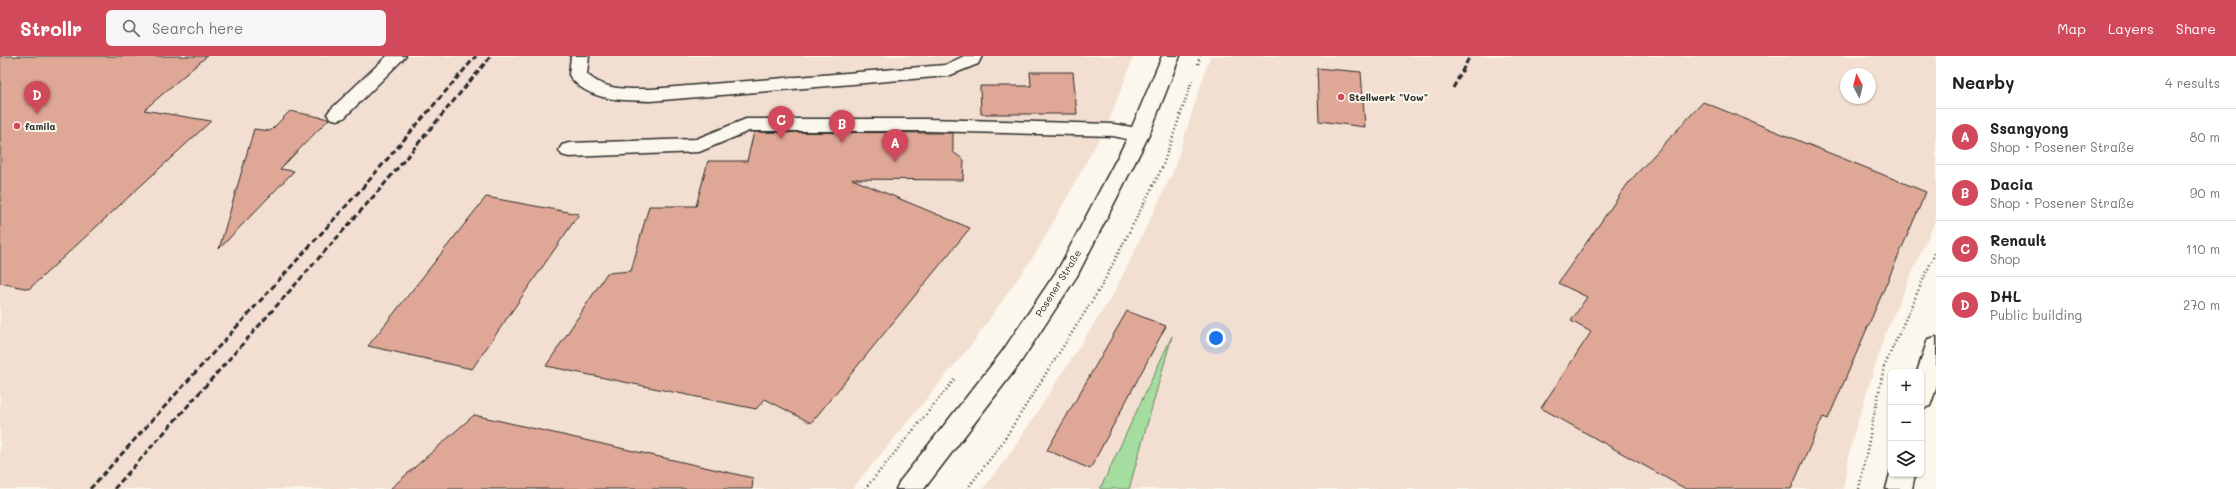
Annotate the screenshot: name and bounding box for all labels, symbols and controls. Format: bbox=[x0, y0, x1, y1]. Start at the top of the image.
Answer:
search box bbox=[106, 10, 386, 46]
text: Strollr bbox=[20, 16, 82, 41]
icon: search bbox=[120, 17, 142, 39]
text: Search here bbox=[152, 18, 243, 38]
text: Map bbox=[2057, 19, 2086, 38]
text: Layers bbox=[2108, 19, 2154, 38]
text: Share bbox=[2176, 19, 2216, 38]
north arrow bbox=[1840, 68, 1876, 104]
text: Nearby bbox=[1952, 71, 2014, 93]
text: 4 results bbox=[2165, 74, 2220, 91]
pin: D bbox=[24, 81, 50, 114]
place label: Stellwerk "Vow" bbox=[1349, 90, 1428, 104]
marker: Stellwerk "Vow" bbox=[1336, 92, 1346, 102]
pin: C bbox=[768, 106, 794, 139]
pin: B bbox=[829, 110, 855, 143]
text: Ssangyong bbox=[1990, 118, 2069, 138]
place label: famila bbox=[25, 119, 56, 133]
marker: famila bbox=[12, 121, 22, 131]
text: A bbox=[1960, 128, 1970, 145]
text: 80 m bbox=[2190, 128, 2220, 145]
pin: A bbox=[882, 129, 908, 162]
text: Shop · Posener Straße bbox=[1990, 138, 2134, 155]
text: Dacia bbox=[1990, 174, 2033, 194]
text: B bbox=[1961, 184, 1969, 201]
text: 90 m bbox=[2190, 184, 2220, 201]
text: Shop · Posener Straße bbox=[1990, 194, 2134, 211]
text: Renault bbox=[1990, 230, 2046, 250]
text: C bbox=[1960, 240, 1970, 257]
text: 110 m bbox=[2186, 240, 2220, 257]
street label: Posener Straße bbox=[1032, 247, 1084, 319]
text: Shop bbox=[1990, 250, 2020, 267]
text: DHL bbox=[1990, 286, 2022, 306]
text: D bbox=[1960, 296, 1970, 313]
text: 270 m bbox=[2183, 296, 2220, 313]
text: Public building bbox=[1990, 306, 2082, 323]
your location bbox=[1206, 328, 1226, 348]
map controls bbox=[1888, 369, 1924, 477]
button: + bbox=[1888, 369, 1924, 405]
button: − bbox=[1888, 405, 1924, 441]
button: layers bbox=[1888, 441, 1924, 477]

